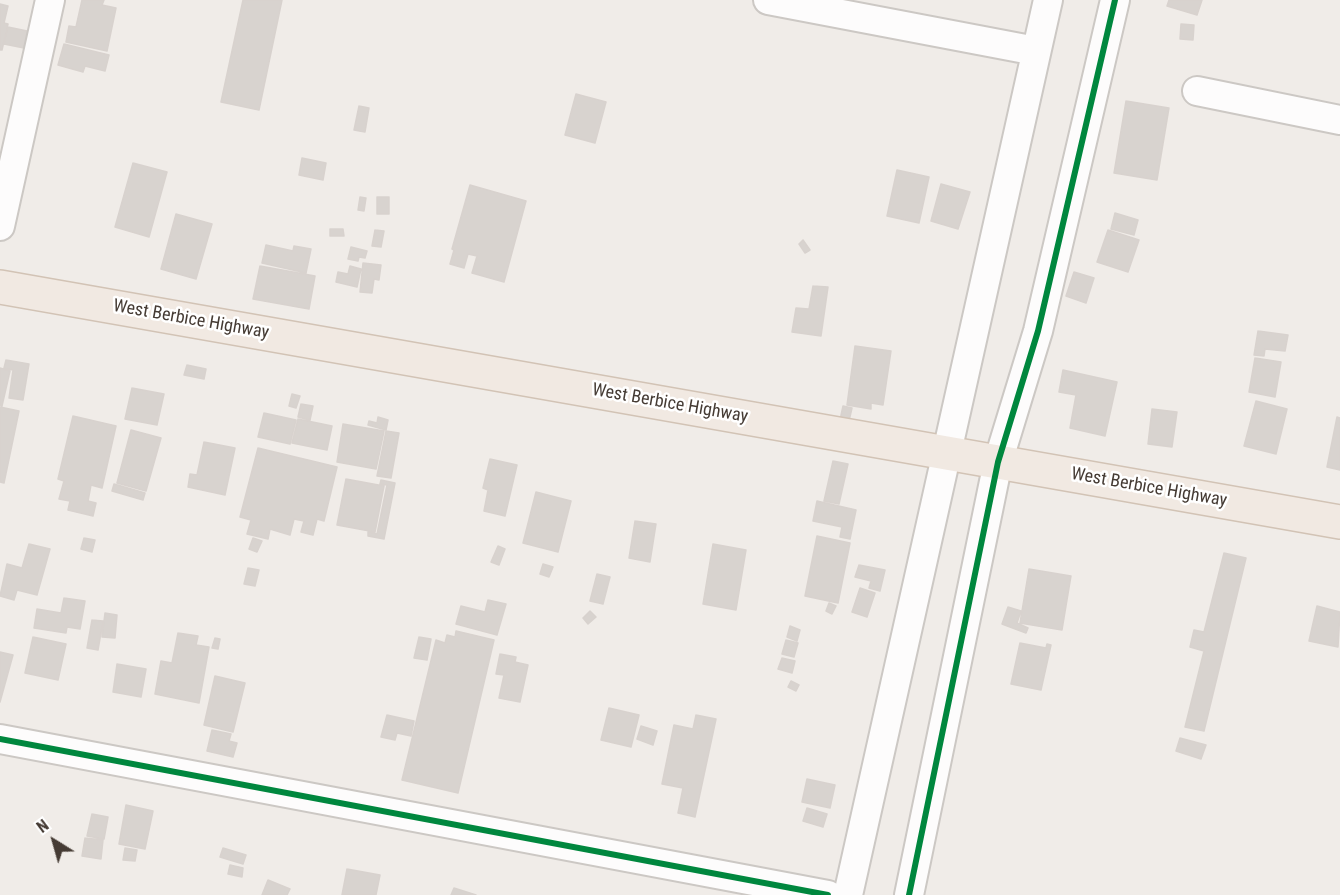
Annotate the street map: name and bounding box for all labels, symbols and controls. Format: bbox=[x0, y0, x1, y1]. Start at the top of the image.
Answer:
street label: West Berbice Highway bbox=[111, 296, 271, 344]
street label: West Berbice Highway bbox=[590, 380, 750, 428]
street label: West Berbice Highway bbox=[1069, 464, 1229, 512]
north arrow bbox=[24, 811, 84, 871]
text: N bbox=[33, 816, 52, 837]

